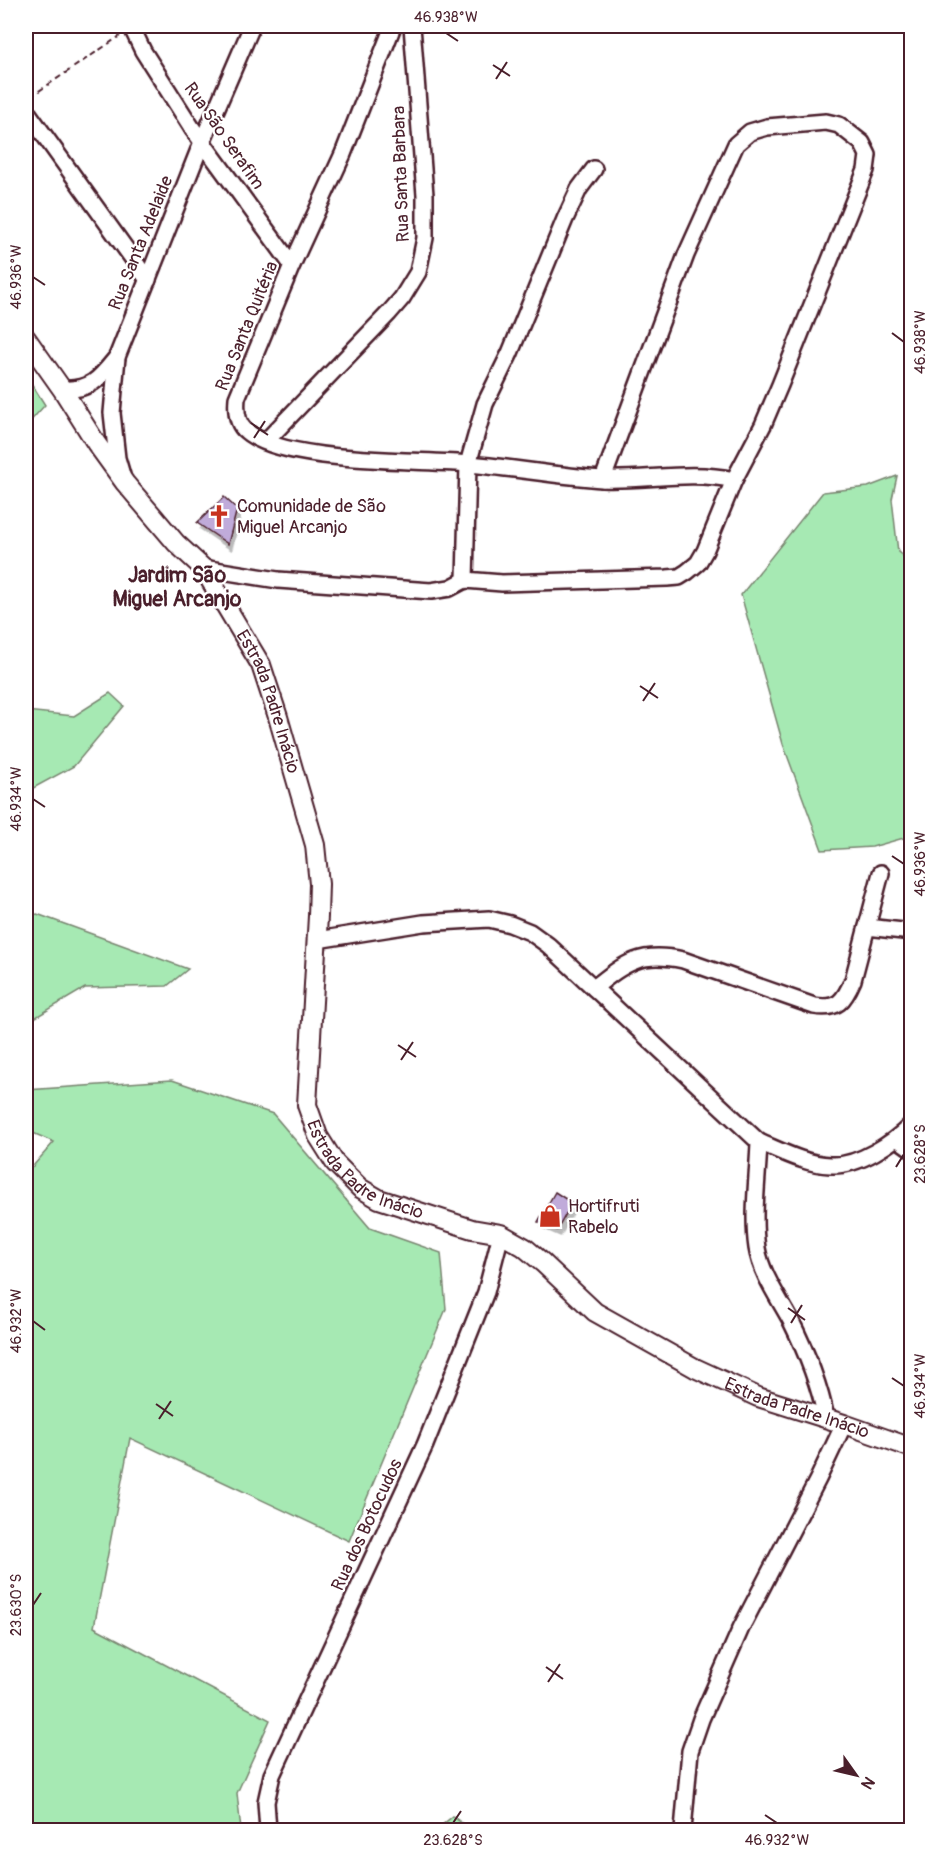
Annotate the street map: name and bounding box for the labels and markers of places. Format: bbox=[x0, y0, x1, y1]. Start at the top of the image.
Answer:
place label: Comunidade de São Miguel Arcanjo bbox=[237, 495, 386, 539]
church icon: Comunidade de São Miguel Arcanjo bbox=[206, 503, 232, 529]
place label: Hortifruti Rabelo bbox=[568, 1195, 639, 1239]
shop icon: Hortifruti Rabelo bbox=[537, 1203, 563, 1229]

